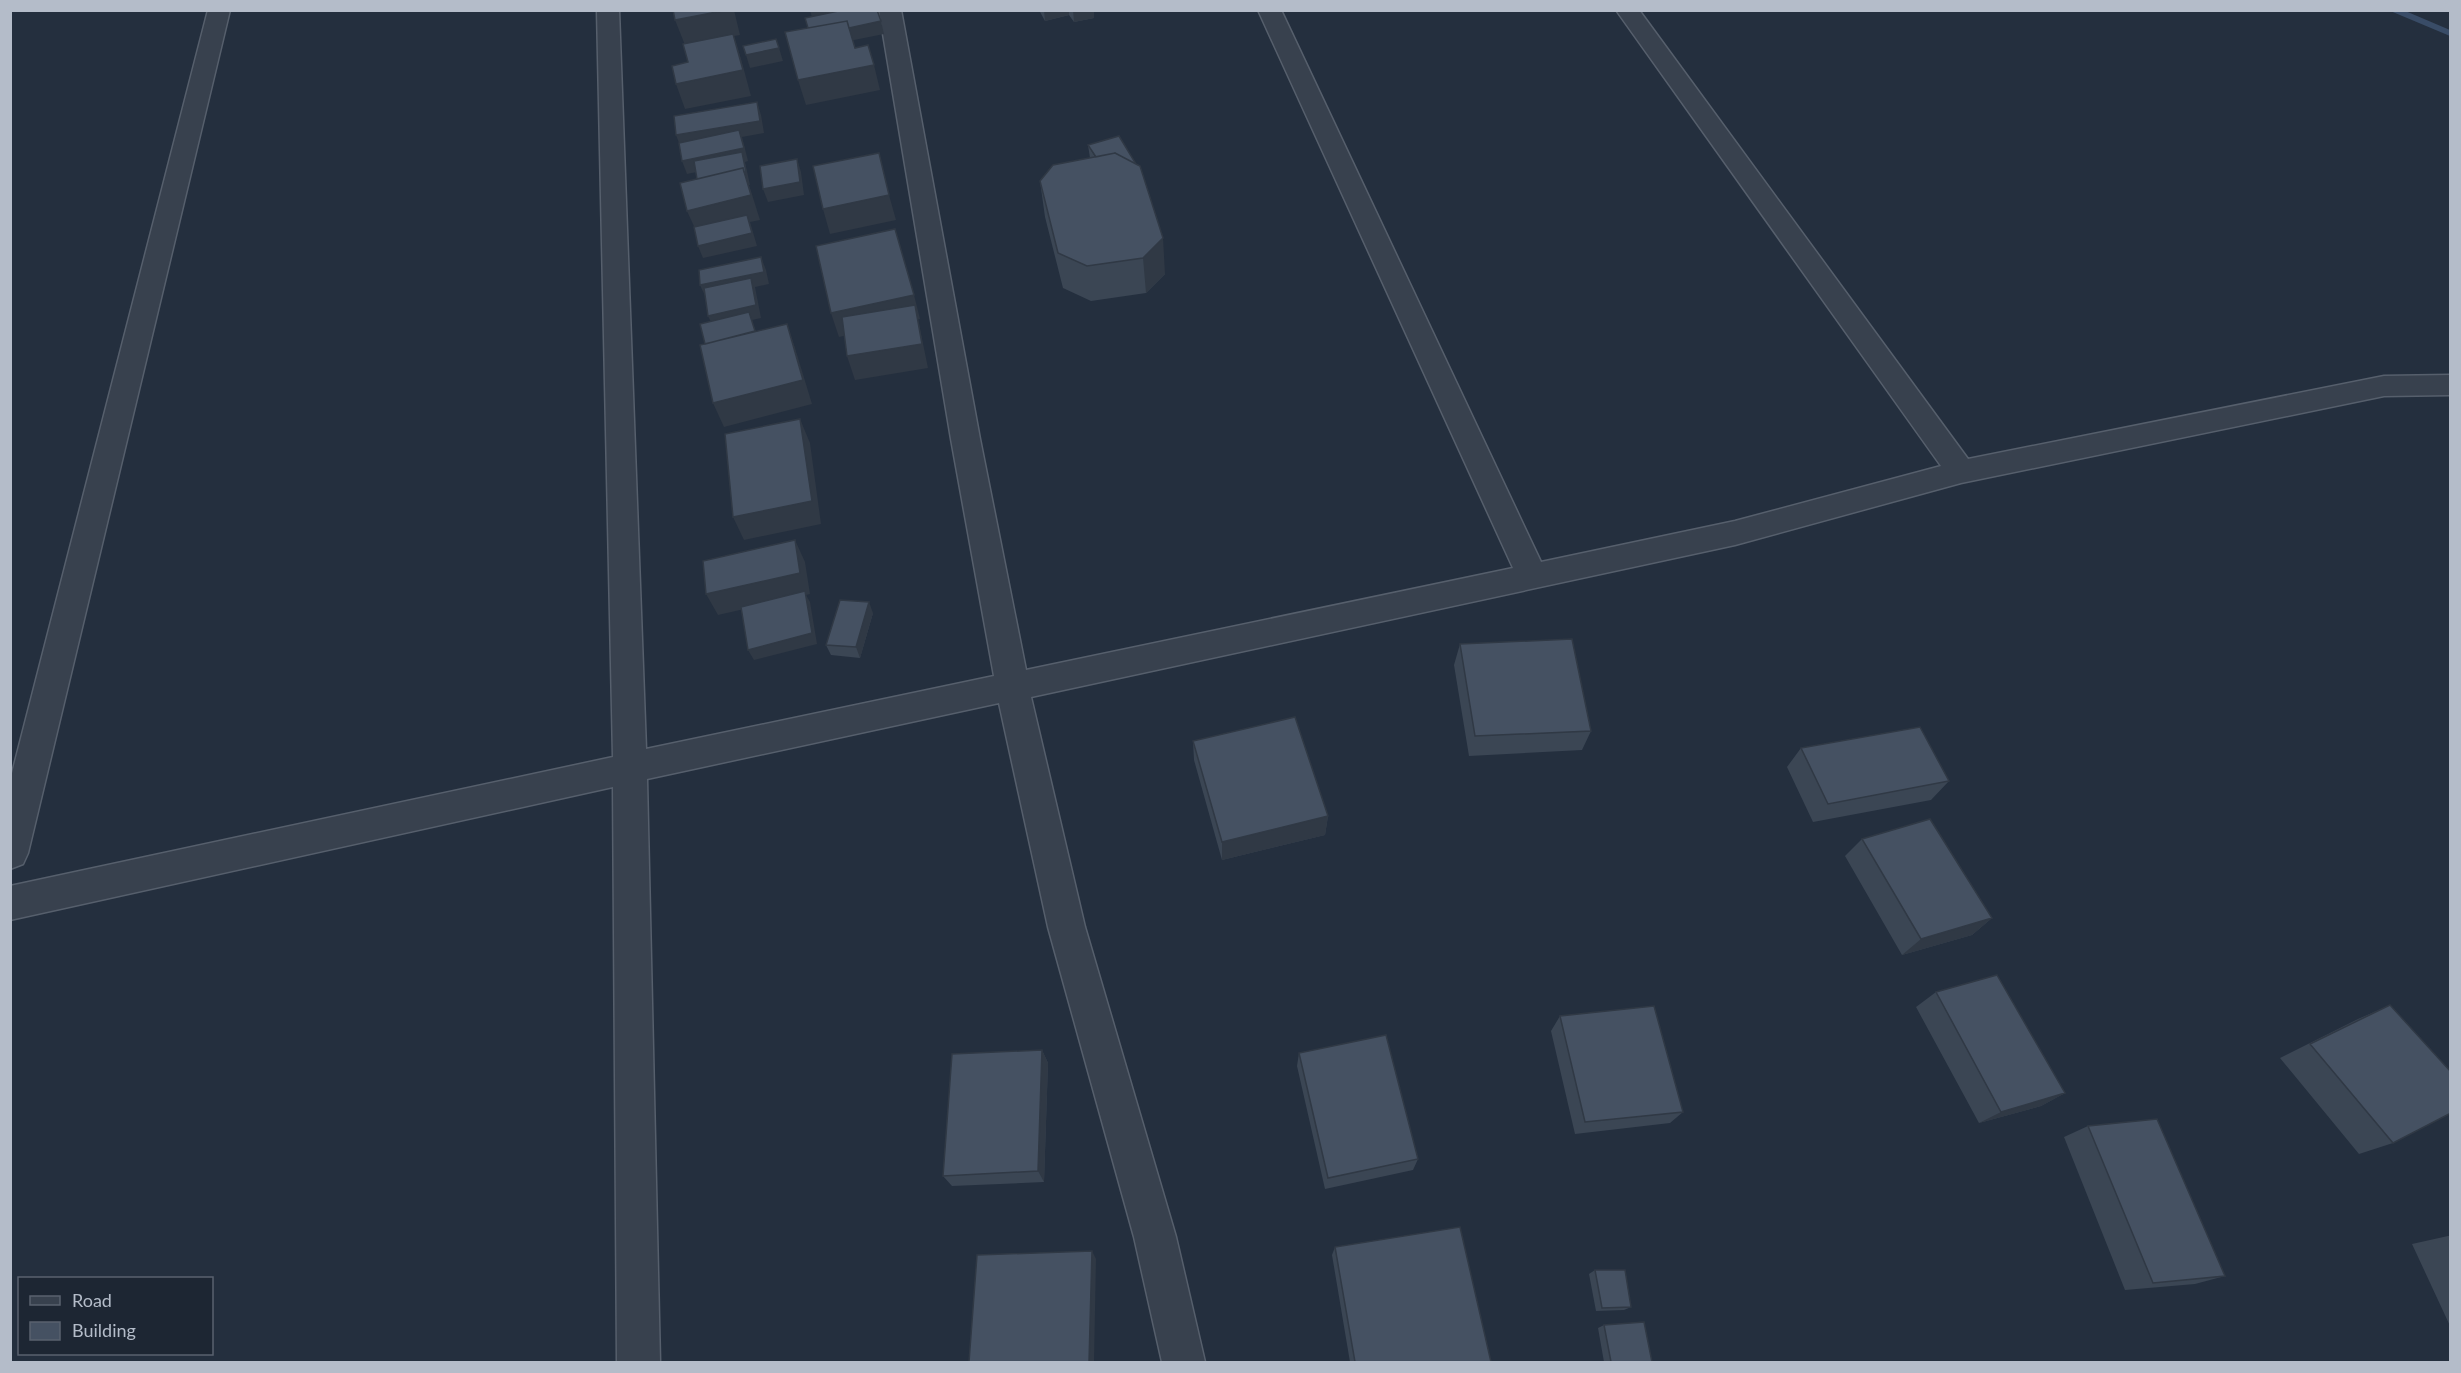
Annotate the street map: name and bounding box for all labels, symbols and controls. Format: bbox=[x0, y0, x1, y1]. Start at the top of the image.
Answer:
legend bbox=[18, 1277, 213, 1355]
text: Road bbox=[72, 1289, 112, 1311]
text: Building bbox=[72, 1319, 136, 1341]

